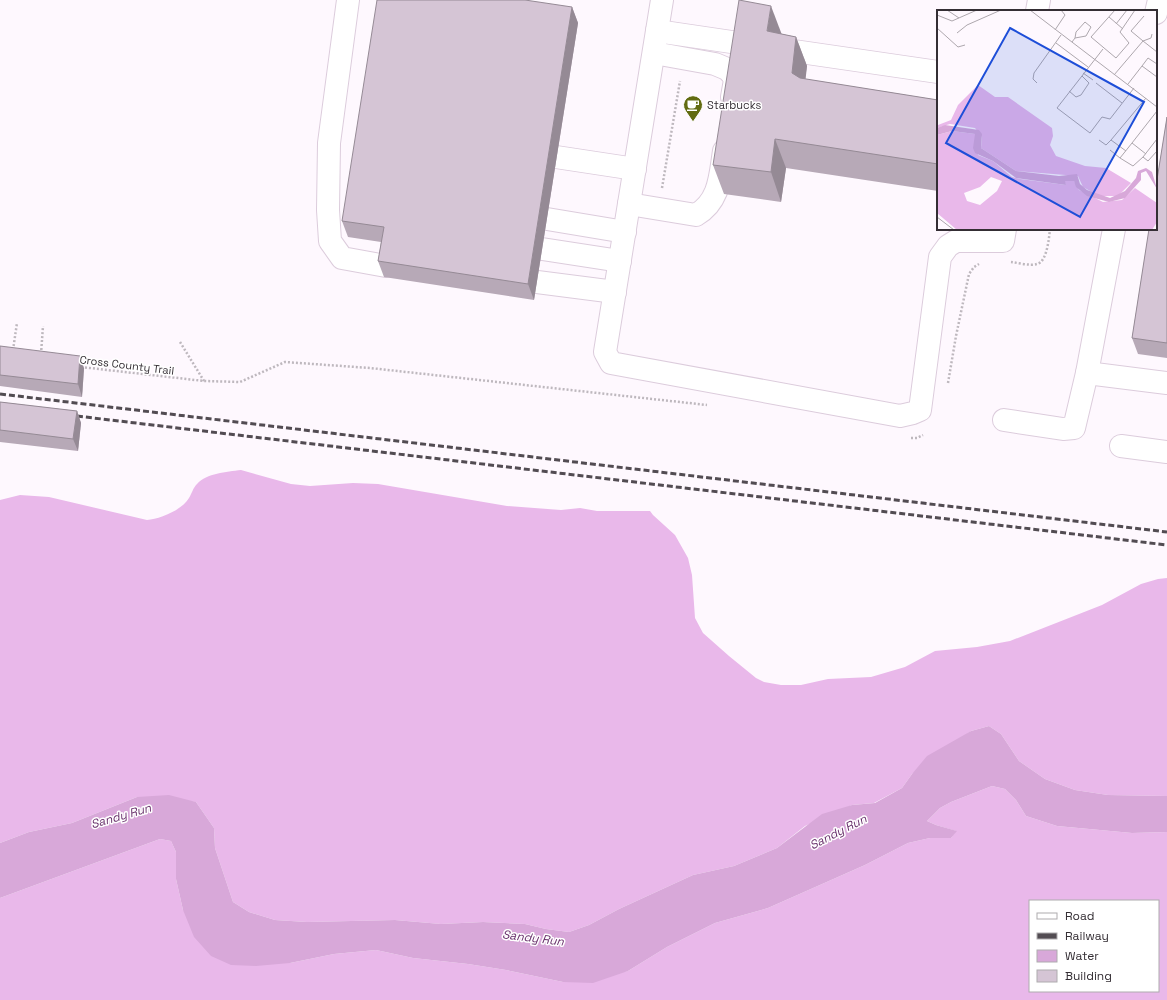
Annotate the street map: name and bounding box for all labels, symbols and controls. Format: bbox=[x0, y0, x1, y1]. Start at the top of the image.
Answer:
inset map bbox=[937, 10, 1157, 230]
cafe icon: Starbucks bbox=[682, 94, 704, 122]
place label: Starbucks bbox=[707, 98, 761, 112]
street label: Cross County Trail bbox=[79, 352, 175, 378]
water label: Sandy Run bbox=[89, 800, 154, 832]
water label: Sandy Run bbox=[807, 810, 870, 853]
legend bbox=[1029, 900, 1159, 992]
text: Road bbox=[1065, 908, 1094, 924]
water label: Sandy Run bbox=[501, 926, 565, 950]
text: Railway bbox=[1065, 928, 1109, 944]
text: Water bbox=[1065, 948, 1099, 964]
text: Building bbox=[1065, 968, 1112, 984]

